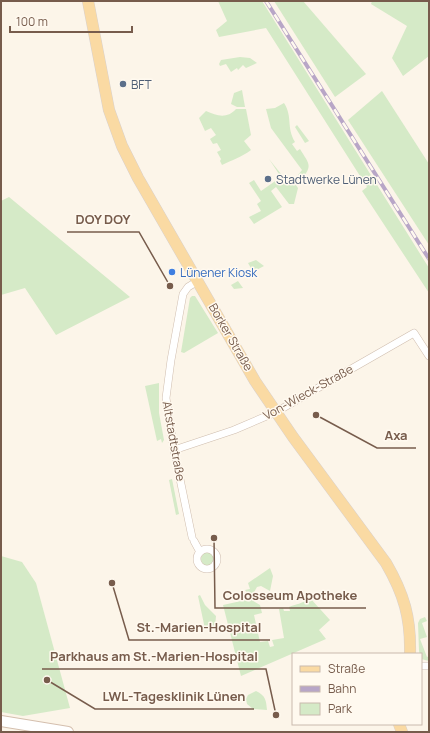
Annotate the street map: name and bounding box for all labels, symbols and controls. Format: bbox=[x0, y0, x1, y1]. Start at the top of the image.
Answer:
scale bar bbox=[10, 8, 132, 34]
text: 100 m bbox=[16, 13, 48, 30]
place label: BFT bbox=[131, 76, 152, 93]
marker: BFT bbox=[118, 79, 128, 89]
place label: Stadtwerke Lünen bbox=[276, 171, 377, 188]
marker: Stadtwerke Lünen bbox=[263, 174, 273, 184]
callout: DOY DOY bbox=[67, 207, 139, 232]
text: DOY DOY bbox=[76, 210, 130, 228]
place label: Lünener Kiosk bbox=[180, 264, 258, 281]
marker: Lünener Kiosk bbox=[167, 267, 177, 277]
street label: Borker Straße bbox=[205, 300, 257, 374]
street label: Von-Wieck-Straße bbox=[260, 360, 356, 424]
street label: Altstadtstraße bbox=[159, 400, 189, 482]
callout: Axa bbox=[377, 423, 416, 448]
text: Axa bbox=[384, 426, 408, 444]
callout: Colosseum Apotheke bbox=[215, 583, 366, 608]
text: Colosseum Apotheke bbox=[223, 586, 357, 604]
callout: St.-Marien-Hospital bbox=[129, 615, 270, 640]
text: St.-Marien-Hospital bbox=[137, 618, 261, 636]
callout: Parkhaus am St.-Marien-Hospital bbox=[42, 644, 266, 669]
text: Parkhaus am St.-Marien-Hospital bbox=[50, 647, 258, 665]
legend bbox=[292, 653, 422, 725]
text: Straße bbox=[328, 660, 365, 677]
text: Bahn bbox=[328, 680, 356, 697]
callout: LWL-Tagesklinik Lünen bbox=[95, 684, 254, 709]
text: LWL-Tagesklinik Lünen bbox=[103, 687, 245, 705]
text: Park bbox=[328, 700, 353, 717]

